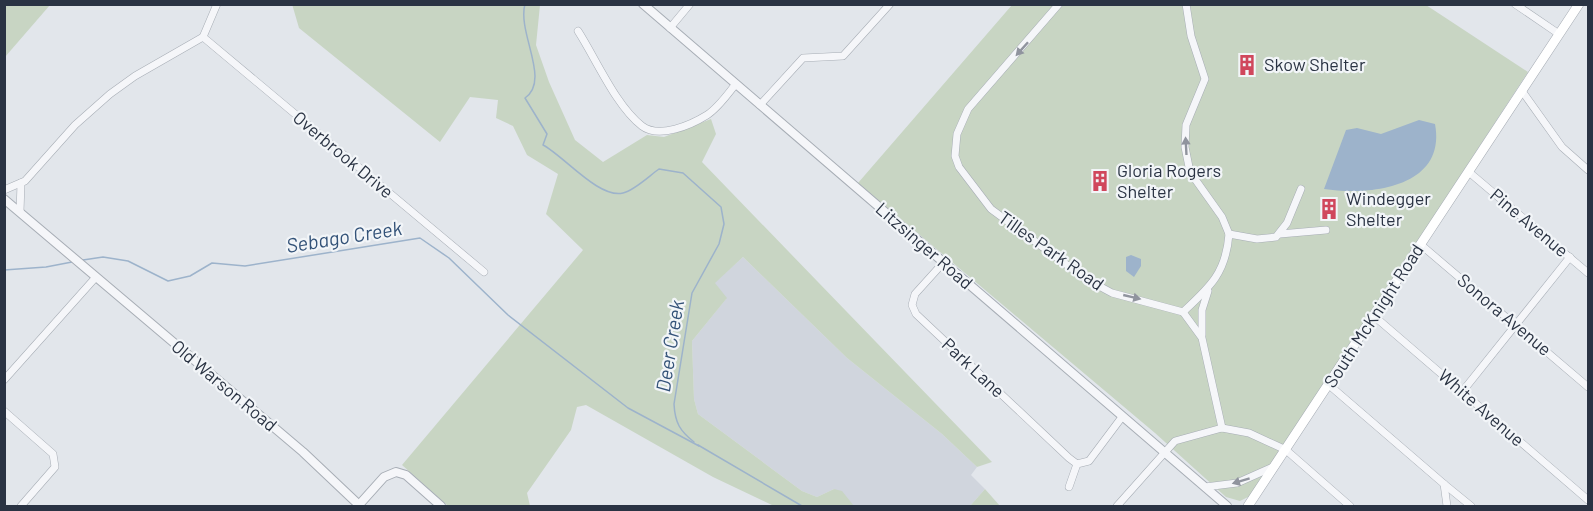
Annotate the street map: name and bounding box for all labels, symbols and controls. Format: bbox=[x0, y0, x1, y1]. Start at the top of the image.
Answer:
one-way arrow bbox=[1015, 42, 1029, 56]
building icon: Skow Shelter bbox=[1235, 53, 1259, 77]
place label: Skow Shelter bbox=[1264, 53, 1366, 75]
street label: Overbrook Drive bbox=[289, 106, 398, 203]
one-way arrow bbox=[1182, 136, 1191, 155]
place label: Gloria Rogers Shelter bbox=[1117, 159, 1221, 202]
building icon: Gloria Rogers Shelter bbox=[1088, 169, 1112, 193]
street label: Pine Avenue bbox=[1486, 183, 1573, 261]
place label: Windegger Shelter bbox=[1346, 187, 1431, 230]
street label: Litzsinger Road bbox=[872, 197, 978, 293]
building icon: Windegger Shelter bbox=[1317, 197, 1341, 221]
street label: Tilles Park Road bbox=[995, 206, 1108, 295]
water label: Sebago Creek bbox=[284, 215, 404, 257]
street label: South McKnight Road bbox=[1319, 240, 1428, 391]
street label: Sonora Avenue bbox=[1453, 268, 1556, 360]
one-way arrow bbox=[1123, 293, 1141, 303]
water label: Deer Creek bbox=[650, 298, 688, 394]
street label: Park Lane bbox=[938, 333, 1010, 402]
street label: Old Warson Road bbox=[167, 335, 282, 436]
street label: White Avenue bbox=[1434, 364, 1529, 451]
one-way arrow bbox=[1232, 477, 1250, 486]

